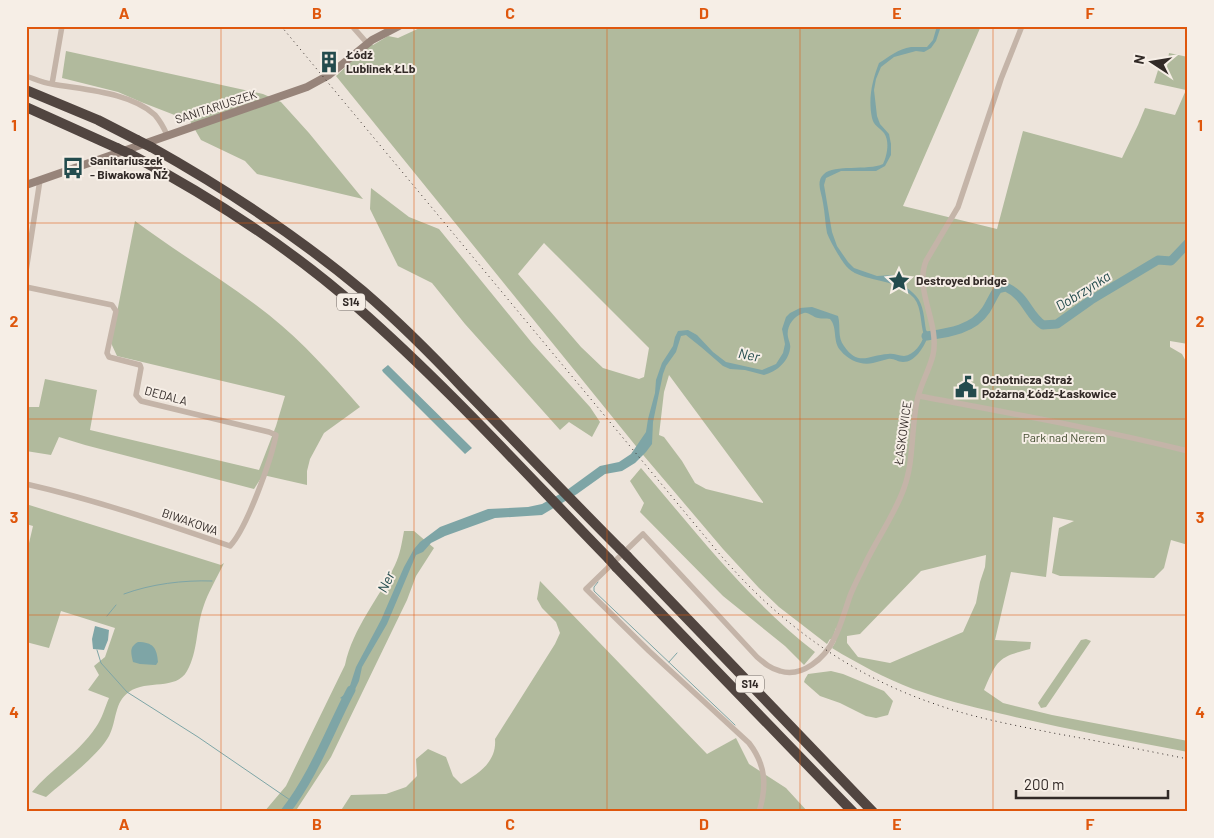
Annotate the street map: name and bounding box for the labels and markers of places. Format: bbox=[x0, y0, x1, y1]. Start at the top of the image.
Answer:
place label: Łódź Lublinek ŁLb bbox=[345, 47, 416, 75]
building icon: Łódź Lublinek ŁLb bbox=[316, 49, 342, 75]
place label: Sanitariuszek - Biwakowa NŻ bbox=[90, 153, 168, 181]
bus stop icon: Sanitariuszek - Biwakowa NŻ bbox=[60, 155, 86, 181]
place icon: Destroyed bridge bbox=[886, 268, 912, 294]
place label: Destroyed bridge bbox=[916, 273, 1008, 287]
place label: Ochotnicza Straż Pożarna Łódź-Łaskowice bbox=[982, 372, 1117, 400]
public building icon: Ochotnicza Straż Pożarna Łódź-Łaskowice bbox=[953, 374, 979, 400]

